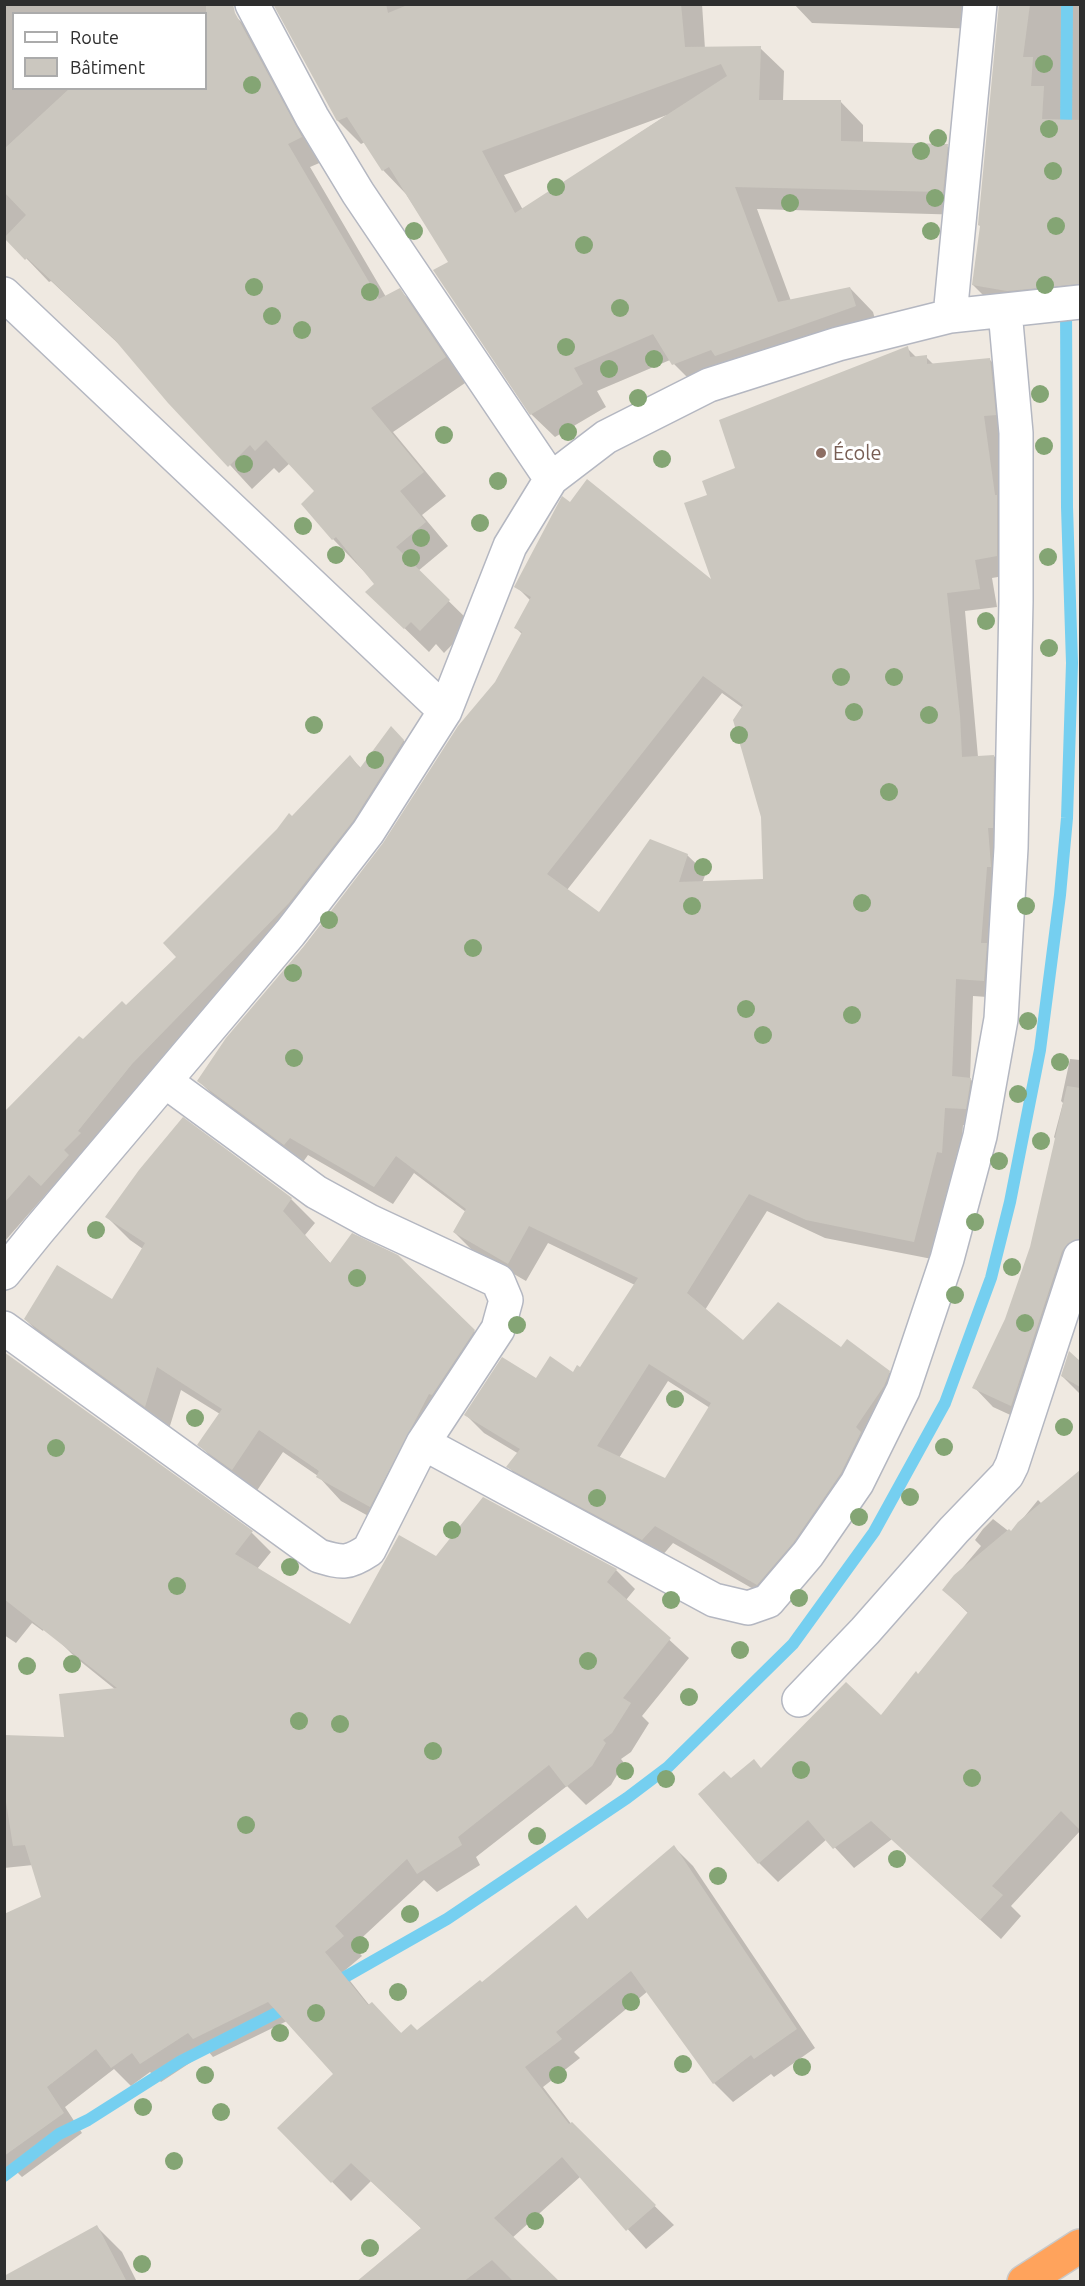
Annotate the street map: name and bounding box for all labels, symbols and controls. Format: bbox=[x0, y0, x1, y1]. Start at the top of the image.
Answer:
legend bbox=[12, 12, 207, 90]
text: Route bbox=[70, 27, 119, 47]
text: Bâtiment bbox=[70, 57, 145, 77]
place label: École bbox=[833, 441, 881, 465]
marker: École bbox=[814, 446, 828, 460]

